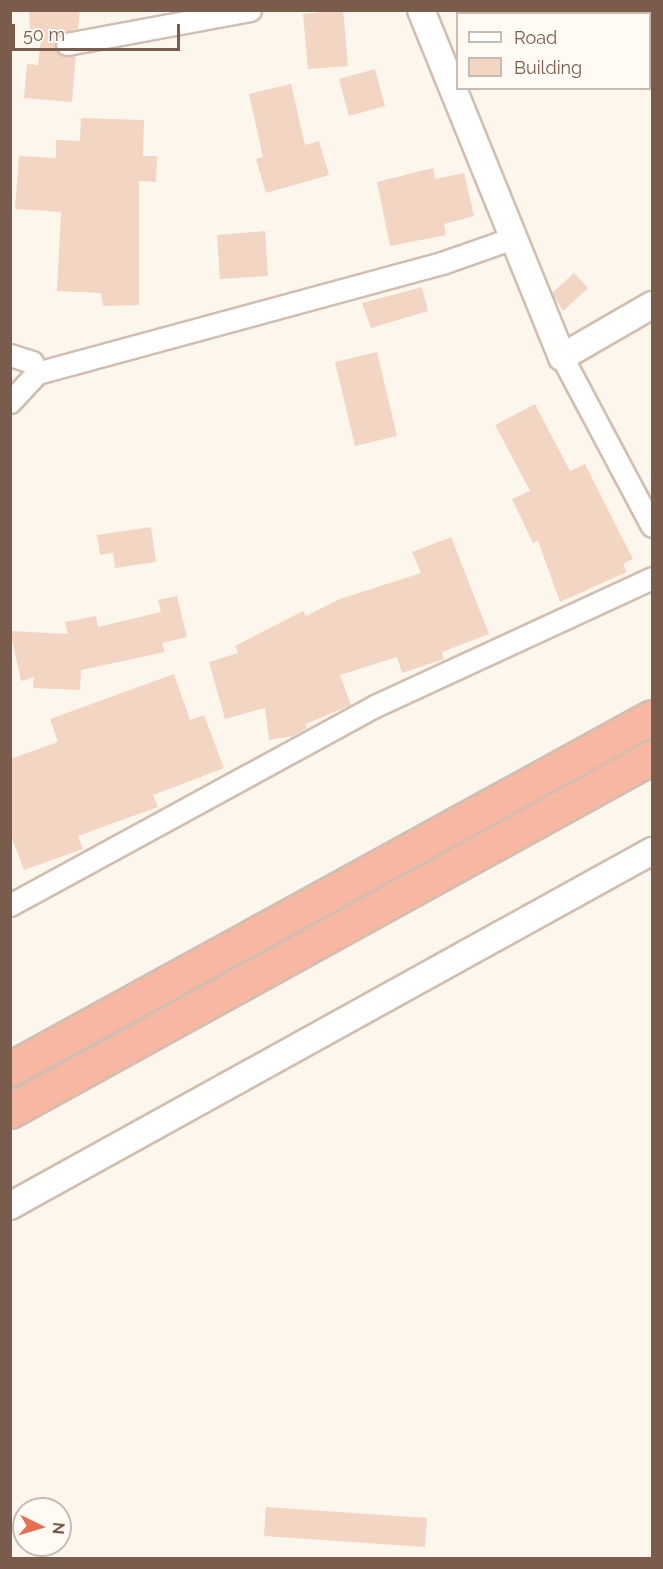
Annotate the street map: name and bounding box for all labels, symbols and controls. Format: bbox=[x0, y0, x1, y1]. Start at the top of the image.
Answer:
scale bar bbox=[15, 12, 183, 50]
legend bbox=[456, 12, 651, 90]
text: 50 m bbox=[23, 24, 65, 45]
text: Road bbox=[514, 27, 557, 48]
text: Building bbox=[514, 57, 582, 78]
north arrow bbox=[12, 1497, 72, 1557]
text: N bbox=[48, 1522, 68, 1535]

